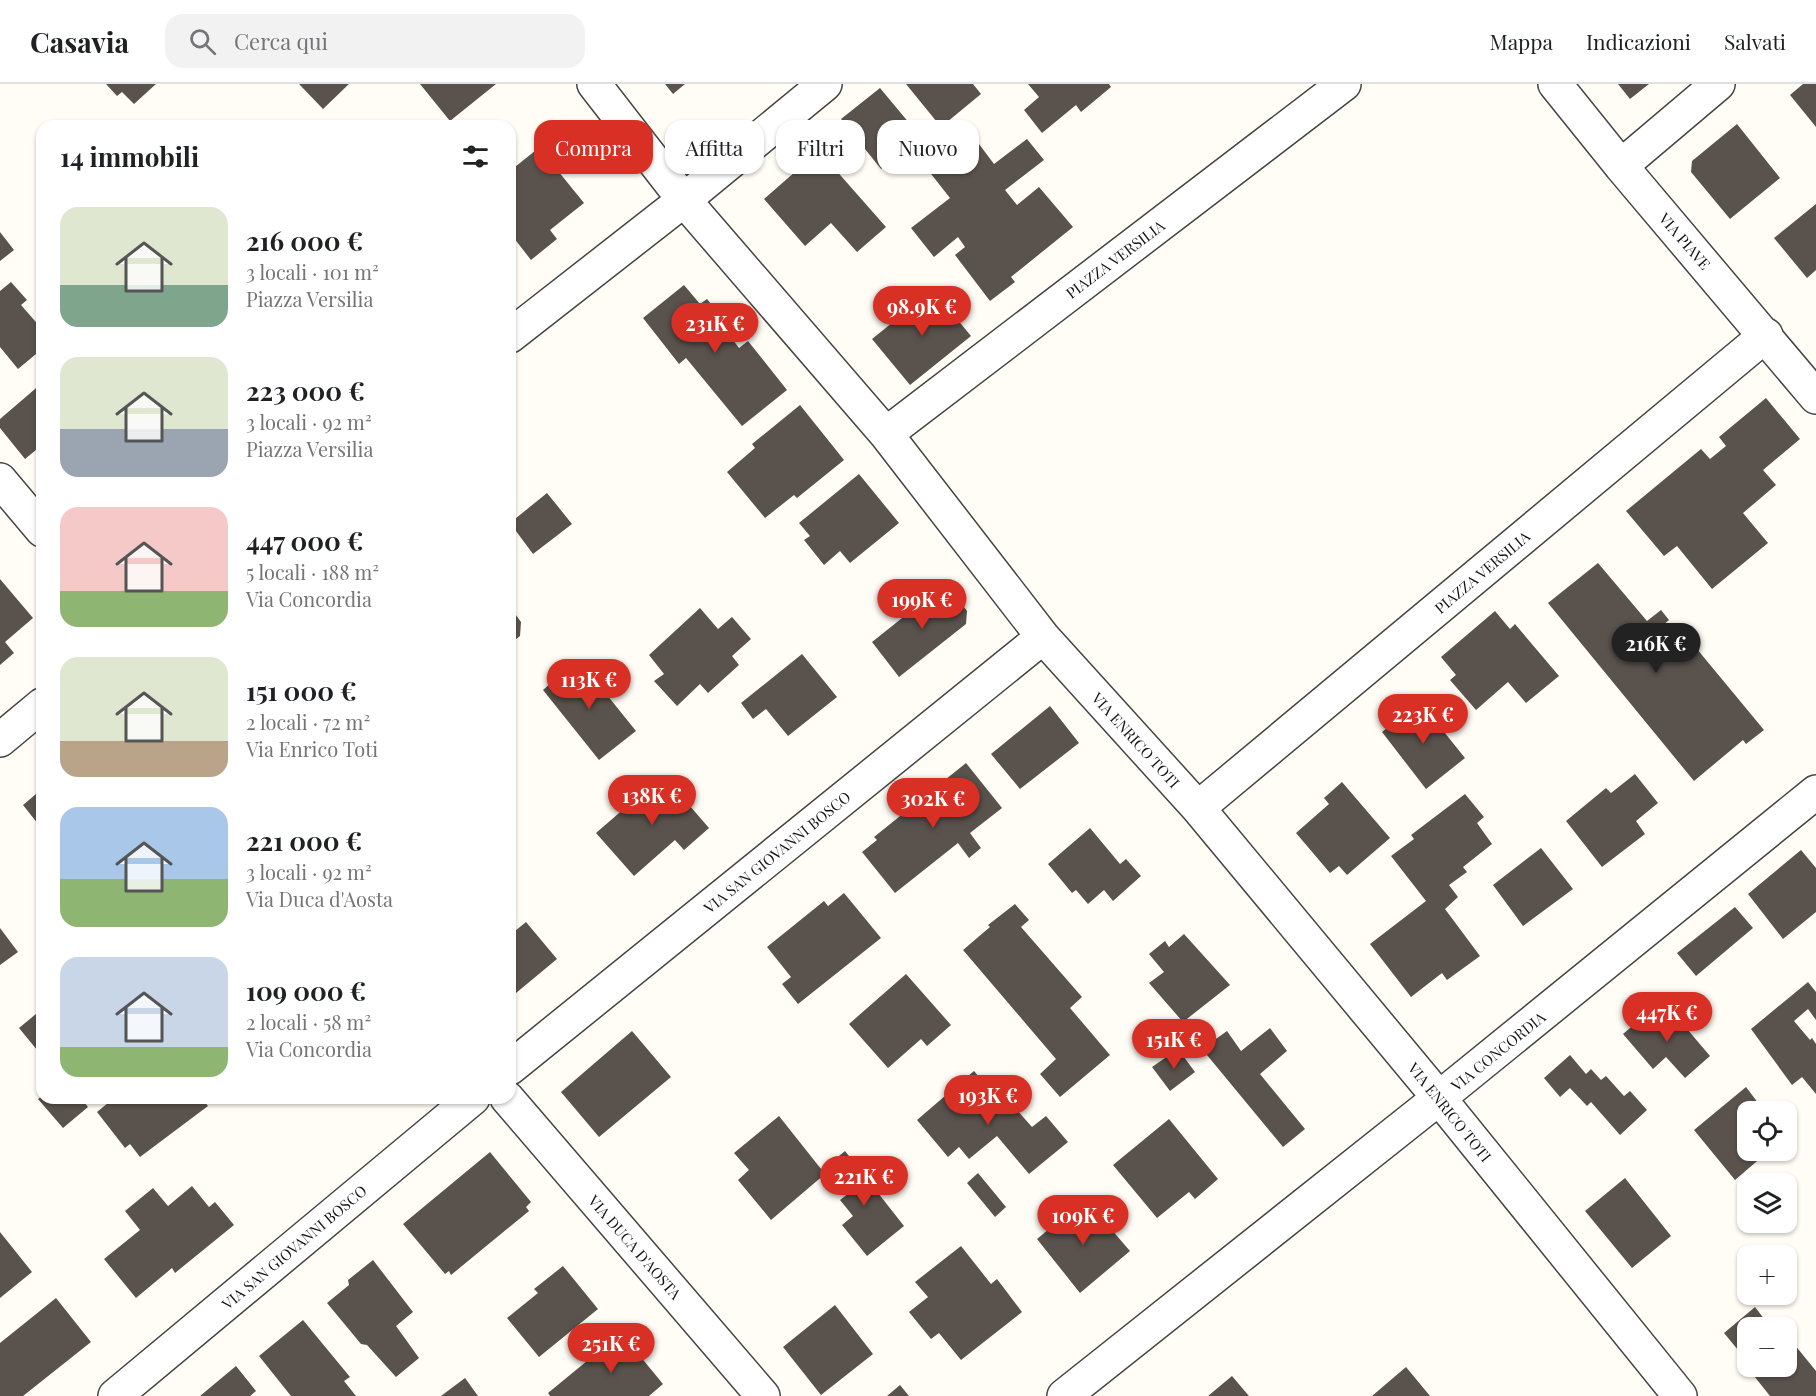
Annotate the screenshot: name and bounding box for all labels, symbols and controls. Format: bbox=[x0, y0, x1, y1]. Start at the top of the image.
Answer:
search box bbox=[165, 14, 585, 68]
text: Casavia bbox=[30, 23, 129, 60]
icon: search bbox=[186, 25, 219, 58]
text: Cerca qui bbox=[234, 26, 328, 56]
text: Mappa bbox=[1489, 27, 1553, 55]
text: Indicazioni bbox=[1586, 27, 1691, 55]
text: Salvati bbox=[1724, 27, 1786, 55]
chip: Compra bbox=[534, 120, 653, 174]
chip: Affitta bbox=[665, 120, 764, 174]
chip: Filtri bbox=[776, 120, 865, 174]
chip: Nuovo bbox=[877, 120, 979, 174]
text: 14 immobili bbox=[60, 139, 199, 174]
icon: filters bbox=[459, 140, 492, 173]
street label: VIA PIAVE bbox=[1654, 208, 1715, 274]
street label: PIAZZA VERSILIA bbox=[1062, 215, 1169, 303]
text: 216 000 € bbox=[246, 223, 363, 258]
icon: home bbox=[108, 231, 180, 303]
text: 3 locali · 101 m² bbox=[246, 258, 379, 285]
text: Piazza Versilia bbox=[246, 285, 373, 312]
pin: 98.9K € bbox=[867, 286, 977, 337]
text: 98.9K € bbox=[887, 292, 957, 319]
pin: 231K € bbox=[666, 303, 764, 354]
text: 231K € bbox=[685, 309, 745, 336]
text: 223 000 € bbox=[246, 373, 365, 408]
icon: home bbox=[108, 381, 180, 453]
text: 3 locali · 92 m² bbox=[246, 408, 372, 435]
text: Piazza Versilia bbox=[246, 435, 373, 462]
text: 447 000 € bbox=[246, 523, 363, 558]
street label: PIAZZA VERSILIA bbox=[1430, 526, 1534, 618]
icon: home bbox=[108, 531, 180, 603]
text: 5 locali · 188 m² bbox=[246, 558, 379, 585]
pin: 199K € bbox=[873, 579, 971, 630]
text: Via Concordia bbox=[246, 585, 372, 612]
text: 199K € bbox=[891, 585, 953, 612]
pin: 216K € bbox=[1607, 623, 1705, 674]
text: 216K € bbox=[1626, 629, 1686, 656]
pin: 113K € bbox=[540, 659, 638, 710]
text: 113K € bbox=[561, 665, 617, 692]
text: 151 000 € bbox=[246, 673, 357, 708]
icon: home bbox=[108, 681, 180, 753]
street label: VIA ENRICO TOTI bbox=[1087, 687, 1184, 792]
pin: 223K € bbox=[1374, 694, 1472, 745]
text: 223K € bbox=[1392, 700, 1454, 727]
text: 2 locali · 72 m² bbox=[246, 708, 370, 735]
text: Via Enrico Toti bbox=[246, 735, 378, 762]
pin: 138K € bbox=[603, 775, 701, 826]
pin: 302K € bbox=[884, 778, 982, 829]
text: 138K € bbox=[622, 781, 682, 808]
text: 302K € bbox=[901, 784, 965, 811]
street label: VIA SAN GIOVANNI BOSCO bbox=[699, 787, 855, 918]
text: 221 000 € bbox=[246, 823, 362, 858]
icon: home bbox=[108, 831, 180, 903]
text: 3 locali · 92 m² bbox=[246, 858, 372, 885]
text: Via Duca d'Aosta bbox=[246, 885, 393, 912]
text: 109 000 € bbox=[246, 973, 366, 1008]
icon: home bbox=[108, 981, 180, 1053]
pin: 447K € bbox=[1618, 992, 1716, 1043]
text: 447K € bbox=[1636, 998, 1698, 1025]
street label: VIA CONCORDIA bbox=[1446, 1006, 1550, 1096]
text: 2 locali · 58 m² bbox=[246, 1008, 371, 1035]
pin: 151K € bbox=[1125, 1019, 1223, 1070]
text: 151K € bbox=[1146, 1025, 1202, 1052]
text: Via Concordia bbox=[246, 1035, 372, 1062]
street label: VIA ENRICO TOTI bbox=[1403, 1058, 1496, 1166]
pin: 193K € bbox=[939, 1075, 1037, 1126]
text: 193K € bbox=[958, 1081, 1018, 1108]
map controls bbox=[1737, 1101, 1797, 1377]
button: locate bbox=[1737, 1101, 1797, 1161]
pin: 221K € bbox=[815, 1156, 913, 1207]
text: 221K € bbox=[834, 1162, 894, 1189]
button: layers bbox=[1737, 1173, 1797, 1233]
street label: VIA SAN GIOVANNI BOSCO bbox=[217, 1180, 371, 1314]
street label: VIA DUCA D'AOSTA bbox=[584, 1190, 686, 1304]
pin: 109K € bbox=[1034, 1195, 1132, 1246]
text: 109K € bbox=[1051, 1201, 1115, 1228]
button: + bbox=[1737, 1245, 1797, 1305]
button: − bbox=[1737, 1317, 1797, 1377]
pin: 251K € bbox=[562, 1323, 660, 1374]
text: 251K € bbox=[582, 1329, 640, 1356]

